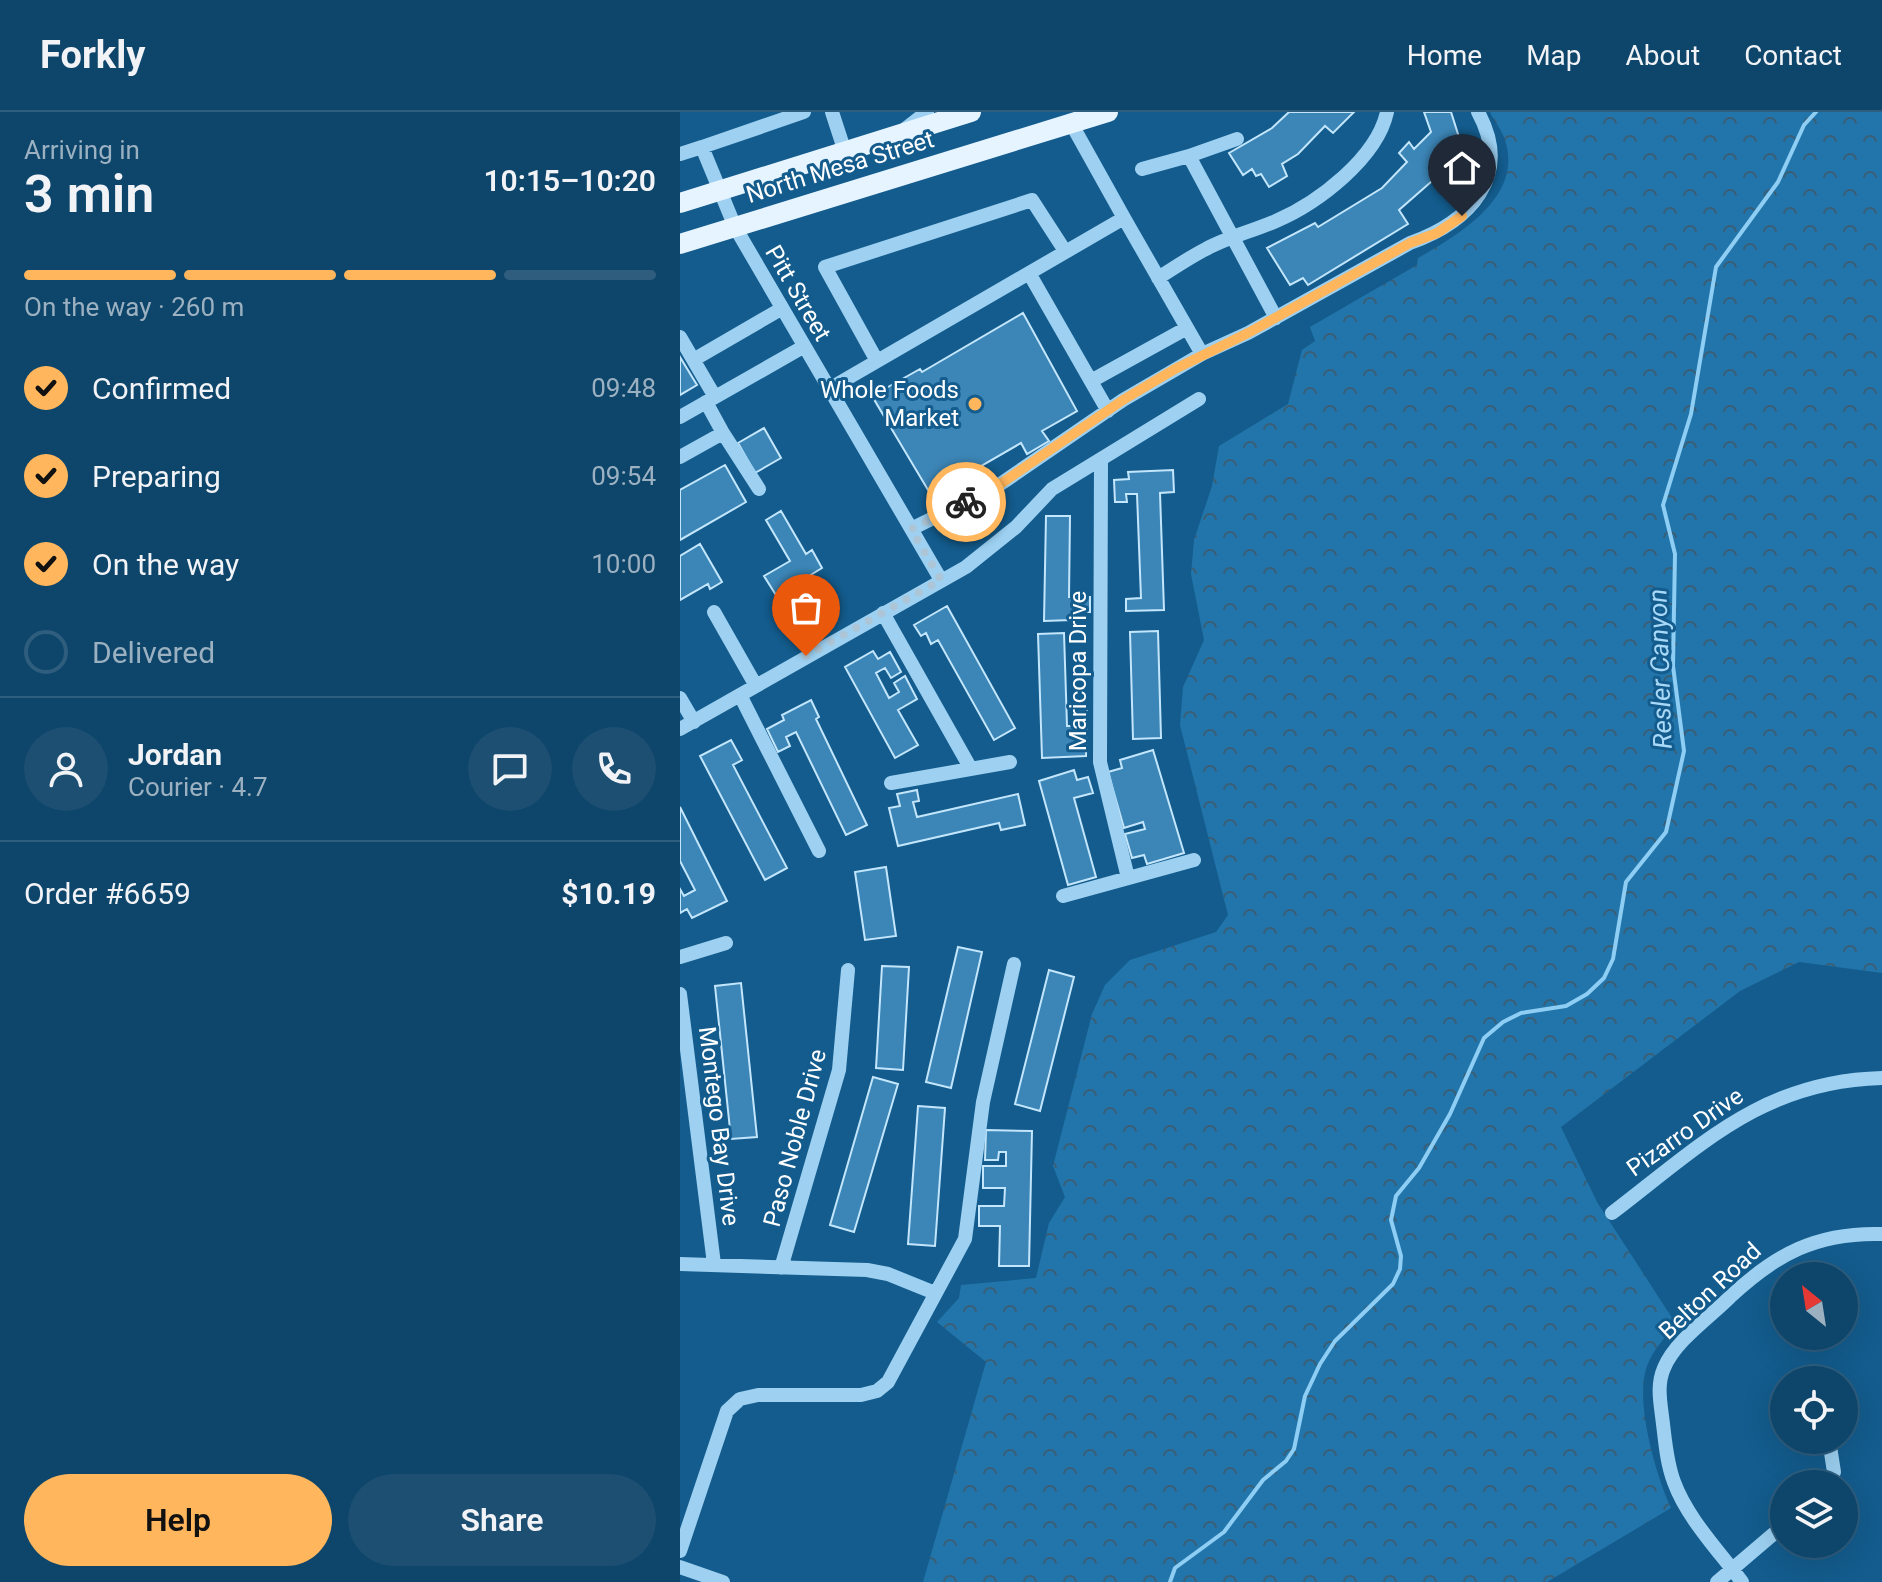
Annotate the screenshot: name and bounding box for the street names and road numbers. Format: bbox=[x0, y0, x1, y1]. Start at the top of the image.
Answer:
street label: North Mesa Street bbox=[743, 125, 937, 209]
street label: Pitt Street bbox=[759, 240, 837, 346]
street label: Maricopa Drive bbox=[1064, 591, 1092, 751]
street label: Montego Bay Drive bbox=[693, 1025, 745, 1227]
street label: Paso Noble Drive bbox=[758, 1046, 832, 1230]
street label: Pizarro Drive bbox=[1621, 1082, 1749, 1182]
street label: Belton Road bbox=[1653, 1237, 1767, 1345]

